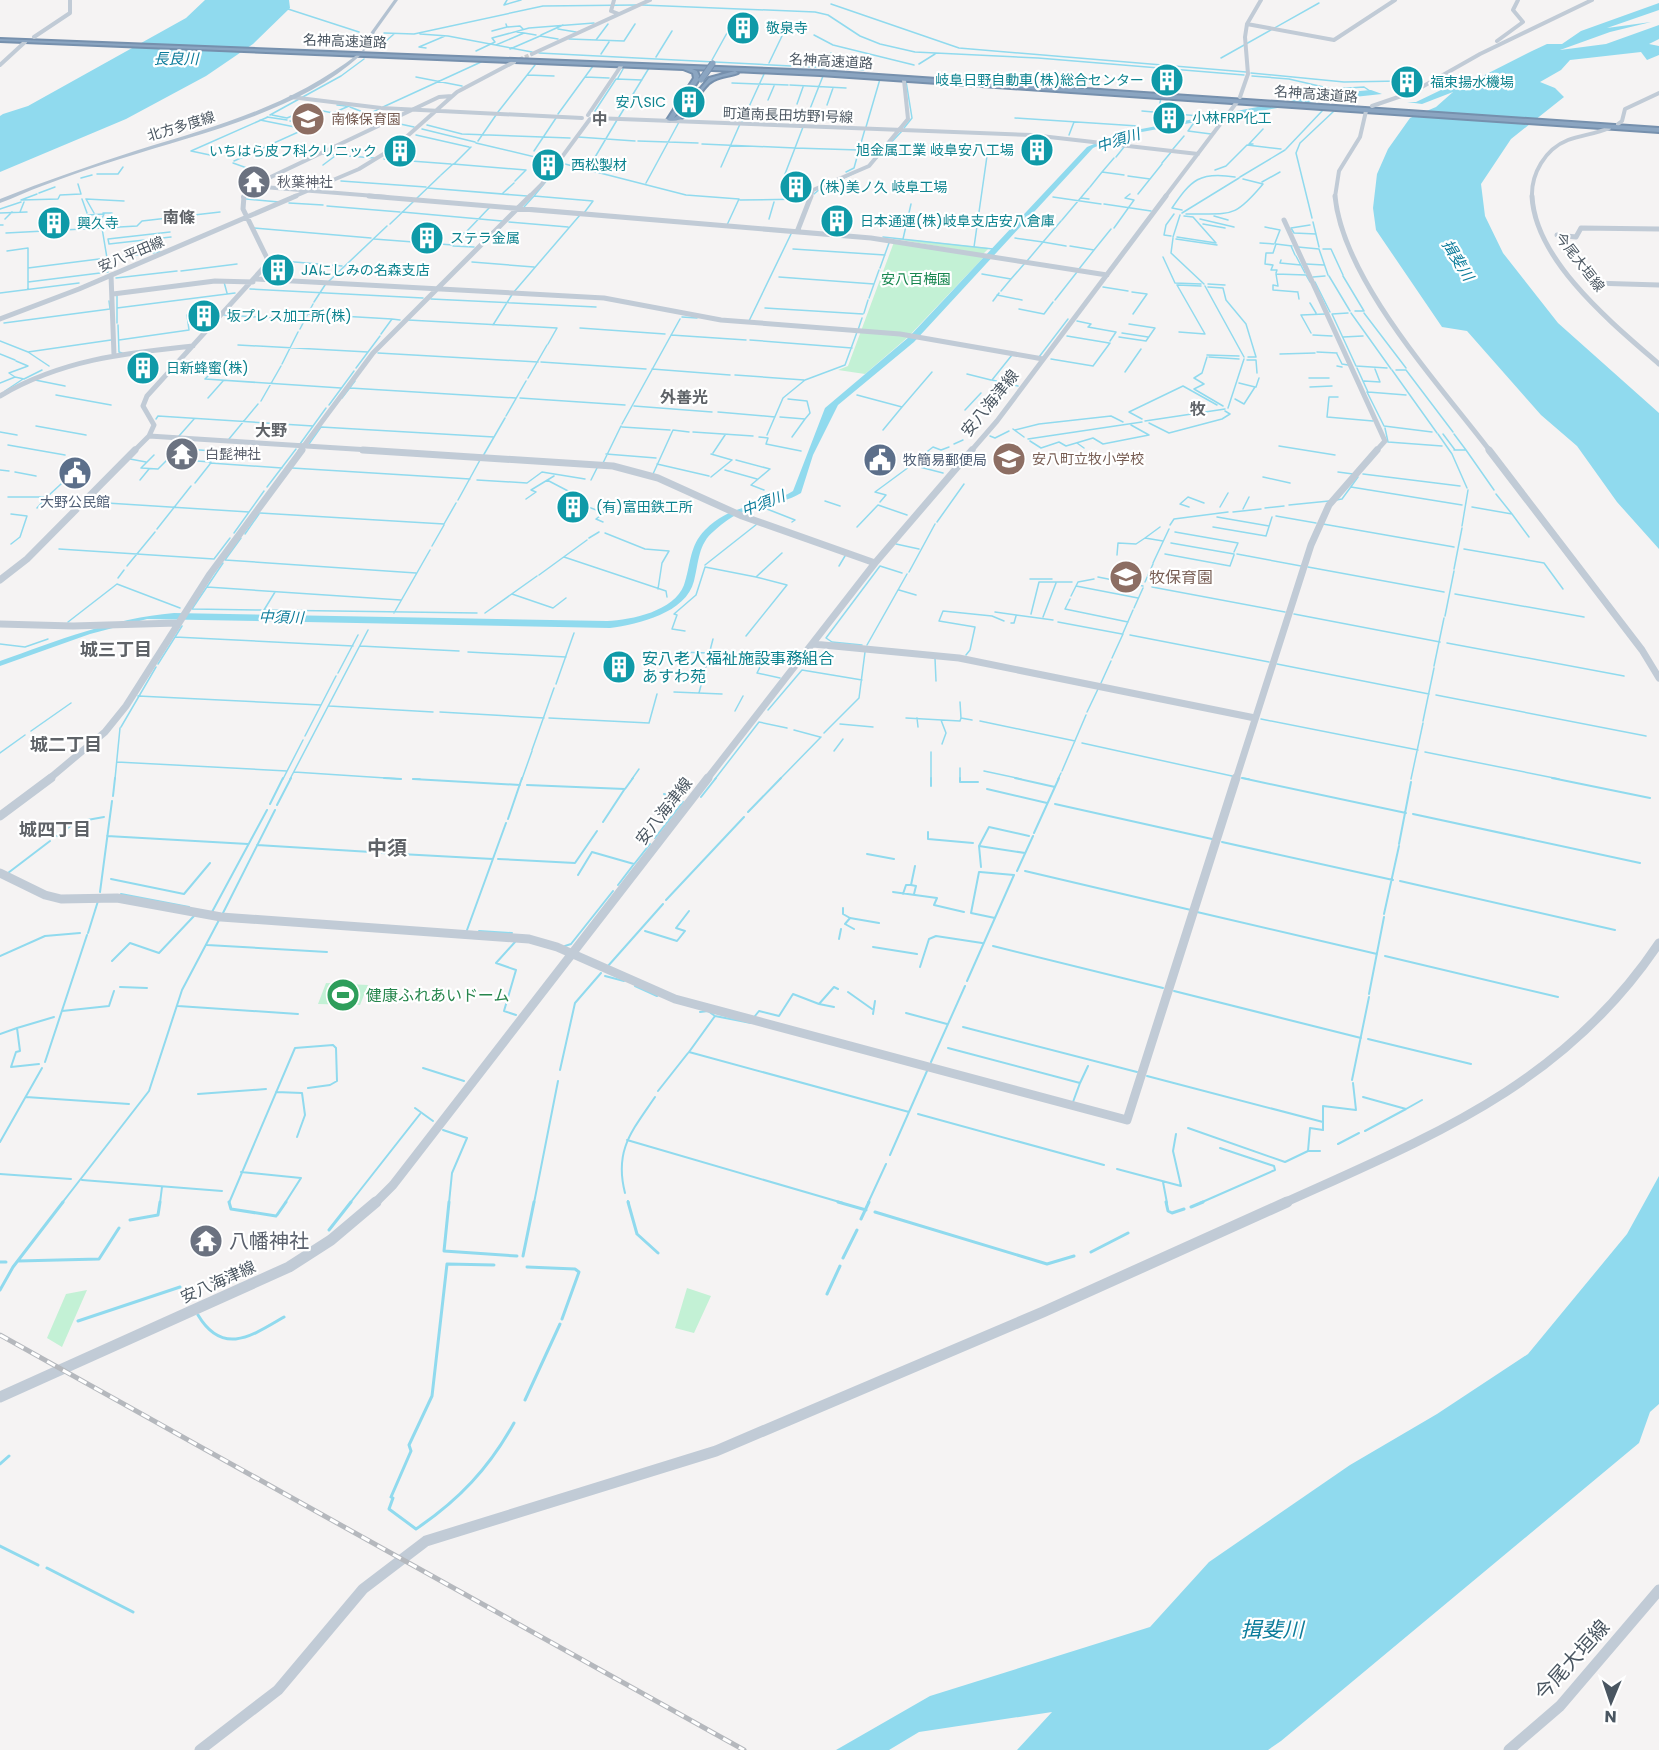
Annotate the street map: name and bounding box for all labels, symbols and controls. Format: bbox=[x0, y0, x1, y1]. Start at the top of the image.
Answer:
building icon: 敬泉寺 bbox=[725, 10, 761, 46]
place label: 敬泉寺 bbox=[766, 18, 808, 38]
street label: 名神高速道路 bbox=[303, 30, 387, 52]
water label: 長良川 bbox=[153, 48, 200, 69]
street label: 名神高速道路 bbox=[789, 49, 873, 73]
building icon: 岐阜日野自動車(株)総合センター bbox=[1149, 62, 1185, 98]
building icon: 福束揚水機場 bbox=[1389, 64, 1425, 100]
place label: 岐阜日野自動車(株)総合センター bbox=[935, 70, 1144, 90]
place label: 福束揚水機場 bbox=[1430, 72, 1514, 92]
street label: 名神高速道路 bbox=[1273, 81, 1359, 107]
building icon: 安八SIC bbox=[671, 84, 707, 120]
place label: 安八SIC bbox=[616, 92, 666, 112]
building icon: 小林FRP化工 bbox=[1151, 100, 1187, 136]
school or university icon: 南條保育園 bbox=[290, 101, 326, 137]
street label: 町道南長田坊野1号線 bbox=[722, 103, 854, 127]
street label: 北方多度線 bbox=[145, 106, 217, 146]
district label: 中 bbox=[592, 108, 608, 131]
place label: 小林FRP化工 bbox=[1192, 108, 1272, 128]
place label: 南條保育園 bbox=[331, 109, 401, 129]
water label: 中須川 bbox=[1093, 122, 1145, 157]
building icon: 旭金属工業 岐阜安八工場 bbox=[1019, 132, 1055, 168]
building icon: いちはら皮フ科クリニック bbox=[382, 133, 418, 169]
place label: 旭金属工業 岐阜安八工場 bbox=[856, 140, 1014, 160]
place label: いちはら皮フ科クリニック bbox=[209, 141, 377, 161]
building icon: 西松製材 bbox=[530, 147, 566, 183]
place label: 西松製材 bbox=[571, 155, 627, 175]
temple icon: 秋葉神社 bbox=[236, 164, 272, 200]
building icon: (株)美ノ久 岐阜工場 bbox=[778, 169, 814, 205]
place label: 秋葉神社 bbox=[277, 172, 333, 192]
place label: (株)美ノ久 岐阜工場 bbox=[819, 177, 947, 197]
building icon: 日本通運(株)岐阜支店安八倉庫 bbox=[819, 203, 855, 239]
building icon: 興久寺 bbox=[36, 205, 72, 241]
district label: 南條 bbox=[163, 206, 195, 229]
place label: 日本通運(株)岐阜支店安八倉庫 bbox=[860, 211, 1055, 231]
place label: 興久寺 bbox=[77, 213, 119, 233]
building icon: ステラ金属 bbox=[409, 220, 445, 256]
place label: ステラ金属 bbox=[450, 228, 520, 248]
street label: 今尾大垣線 bbox=[1551, 228, 1609, 296]
street label: 安八平田線 bbox=[95, 231, 167, 277]
water label: 揖斐川 bbox=[1437, 235, 1480, 286]
building icon: JAにしみの名森支店 bbox=[260, 252, 296, 288]
place label: JAにしみの名森支店 bbox=[301, 260, 430, 280]
park label: 安八百梅園 bbox=[881, 269, 951, 289]
building icon: 坂プレス加工所(株) bbox=[186, 298, 222, 334]
place label: 坂プレス加工所(株) bbox=[227, 306, 352, 326]
building icon: 日新蜂蜜(株) bbox=[125, 350, 161, 386]
place label: 日新蜂蜜(株) bbox=[166, 358, 249, 378]
street label: 安八海津線 bbox=[956, 365, 1024, 441]
district label: 外善光 bbox=[660, 386, 708, 409]
district label: 牧 bbox=[1190, 398, 1206, 421]
district label: 大野 bbox=[255, 419, 287, 442]
temple icon: 白髭神社 bbox=[164, 436, 200, 472]
school or university icon: 安八町立牧小学校 bbox=[991, 441, 1027, 477]
public building icon: 牧簡易郵便局 bbox=[862, 442, 898, 478]
place label: 白髭神社 bbox=[205, 444, 261, 464]
place label: 安八町立牧小学校 bbox=[1032, 449, 1144, 469]
place label: 牧簡易郵便局 bbox=[903, 450, 987, 470]
public building icon: 大野公民館 bbox=[57, 455, 93, 491]
water label: 中須川 bbox=[738, 484, 790, 521]
building icon: (有)富田鉄工所 bbox=[555, 489, 591, 525]
place label: 大野公民館 bbox=[40, 492, 110, 512]
place label: (有)富田鉄工所 bbox=[596, 497, 693, 517]
school or university icon: 牧保育園 bbox=[1108, 559, 1144, 595]
place label: 牧保育園 bbox=[1149, 566, 1213, 589]
water label: 中須川 bbox=[258, 606, 306, 628]
district label: 城三丁目 bbox=[80, 637, 152, 662]
place label: 安八老人福祉施設事務組合 あすわ苑 bbox=[642, 647, 834, 688]
building icon: 安八老人福祉施設事務組合 あすわ苑 bbox=[601, 649, 637, 685]
district label: 城二丁目 bbox=[30, 732, 102, 757]
street label: 安八海津線 bbox=[630, 772, 698, 850]
district label: 城四丁目 bbox=[19, 817, 91, 842]
district label: 中須 bbox=[367, 834, 407, 862]
sports icon: 健康ふれあいドーム bbox=[325, 977, 361, 1013]
place label: 健康ふれあいドーム bbox=[366, 984, 510, 1007]
temple icon: 八幡神社 bbox=[188, 1223, 224, 1259]
place label: 八幡神社 bbox=[229, 1227, 309, 1255]
street label: 安八海津線 bbox=[177, 1255, 259, 1309]
street label: 今尾大垣線 bbox=[1528, 1613, 1616, 1707]
water label: 揖斐川 bbox=[1241, 1615, 1305, 1644]
north arrow bbox=[1581, 1672, 1641, 1732]
text: N bbox=[1604, 1705, 1617, 1728]

